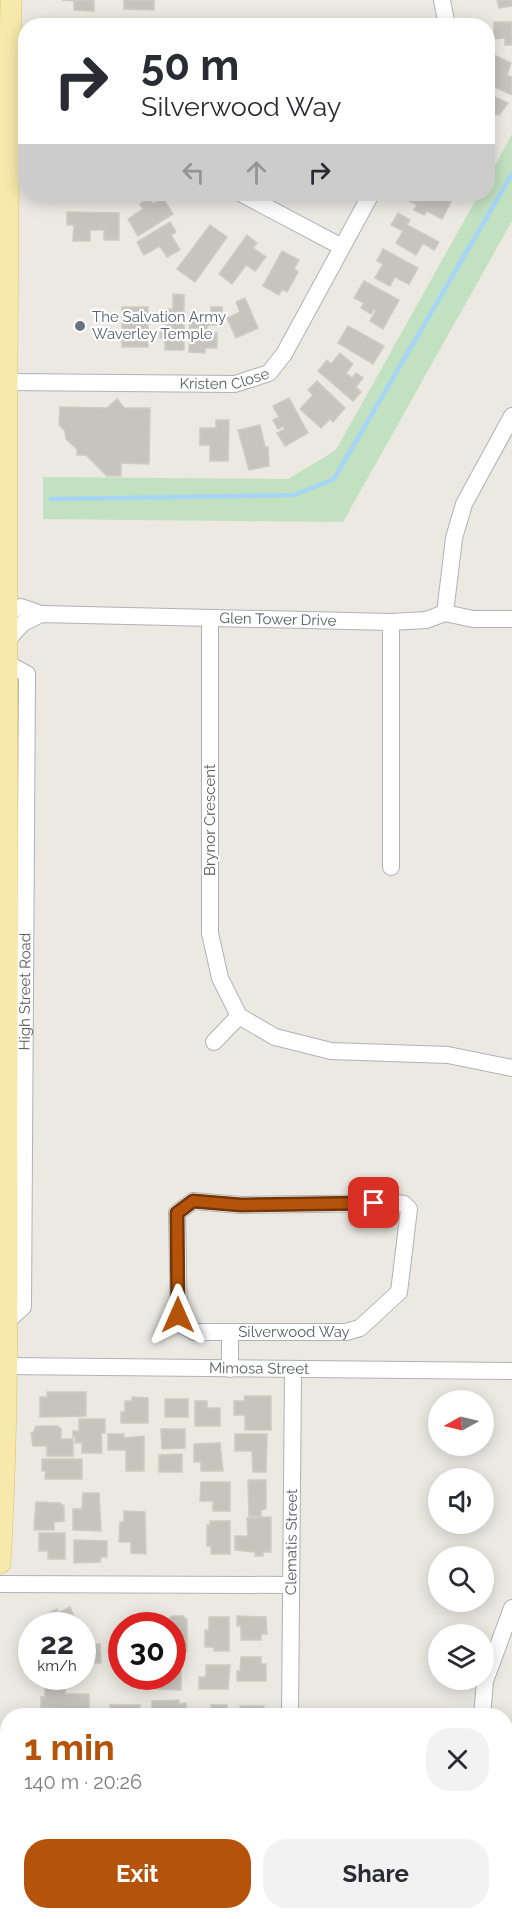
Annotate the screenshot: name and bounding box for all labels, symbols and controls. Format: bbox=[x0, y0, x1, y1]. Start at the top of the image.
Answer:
text: 50 m bbox=[141, 41, 239, 90]
icon: right bbox=[42, 42, 120, 120]
text: Silverwood Way bbox=[141, 91, 341, 122]
icon: left bbox=[177, 156, 210, 189]
icon: ahead bbox=[240, 156, 273, 189]
icon: right bbox=[303, 156, 336, 189]
place label: The Salvation Army Waverley Temple bbox=[92, 308, 226, 343]
marker: The Salvation Army Waverley Temple bbox=[73, 319, 87, 333]
street label: Kristen Close bbox=[179, 364, 272, 394]
street label: Glen Tower Drive bbox=[219, 609, 337, 630]
street label: Brynor Crescent bbox=[201, 764, 219, 876]
street label: High Street Road bbox=[16, 933, 34, 1051]
pin bbox=[348, 1177, 399, 1228]
icon: arrive bbox=[357, 1186, 390, 1219]
position arrow bbox=[146, 1283, 210, 1347]
street label: Silverwood Way bbox=[238, 1323, 350, 1341]
street label: Mimosa Street bbox=[209, 1359, 309, 1378]
north arrow bbox=[428, 1390, 494, 1456]
map controls bbox=[428, 1390, 494, 1690]
button: sound bbox=[428, 1468, 494, 1534]
street label: Clematis Street bbox=[282, 1489, 301, 1595]
button: search bbox=[428, 1546, 494, 1612]
speed limit sign: 30 bbox=[108, 1612, 186, 1690]
button: layers bbox=[428, 1624, 494, 1690]
text: 22 bbox=[40, 1626, 74, 1661]
text: km/h bbox=[37, 1657, 77, 1675]
text: 1 min bbox=[24, 1726, 115, 1768]
button: close bbox=[426, 1728, 489, 1791]
text: 140 m · 20:26 bbox=[24, 1770, 142, 1794]
button: Exit bbox=[24, 1839, 251, 1908]
button: Share bbox=[263, 1839, 489, 1908]

